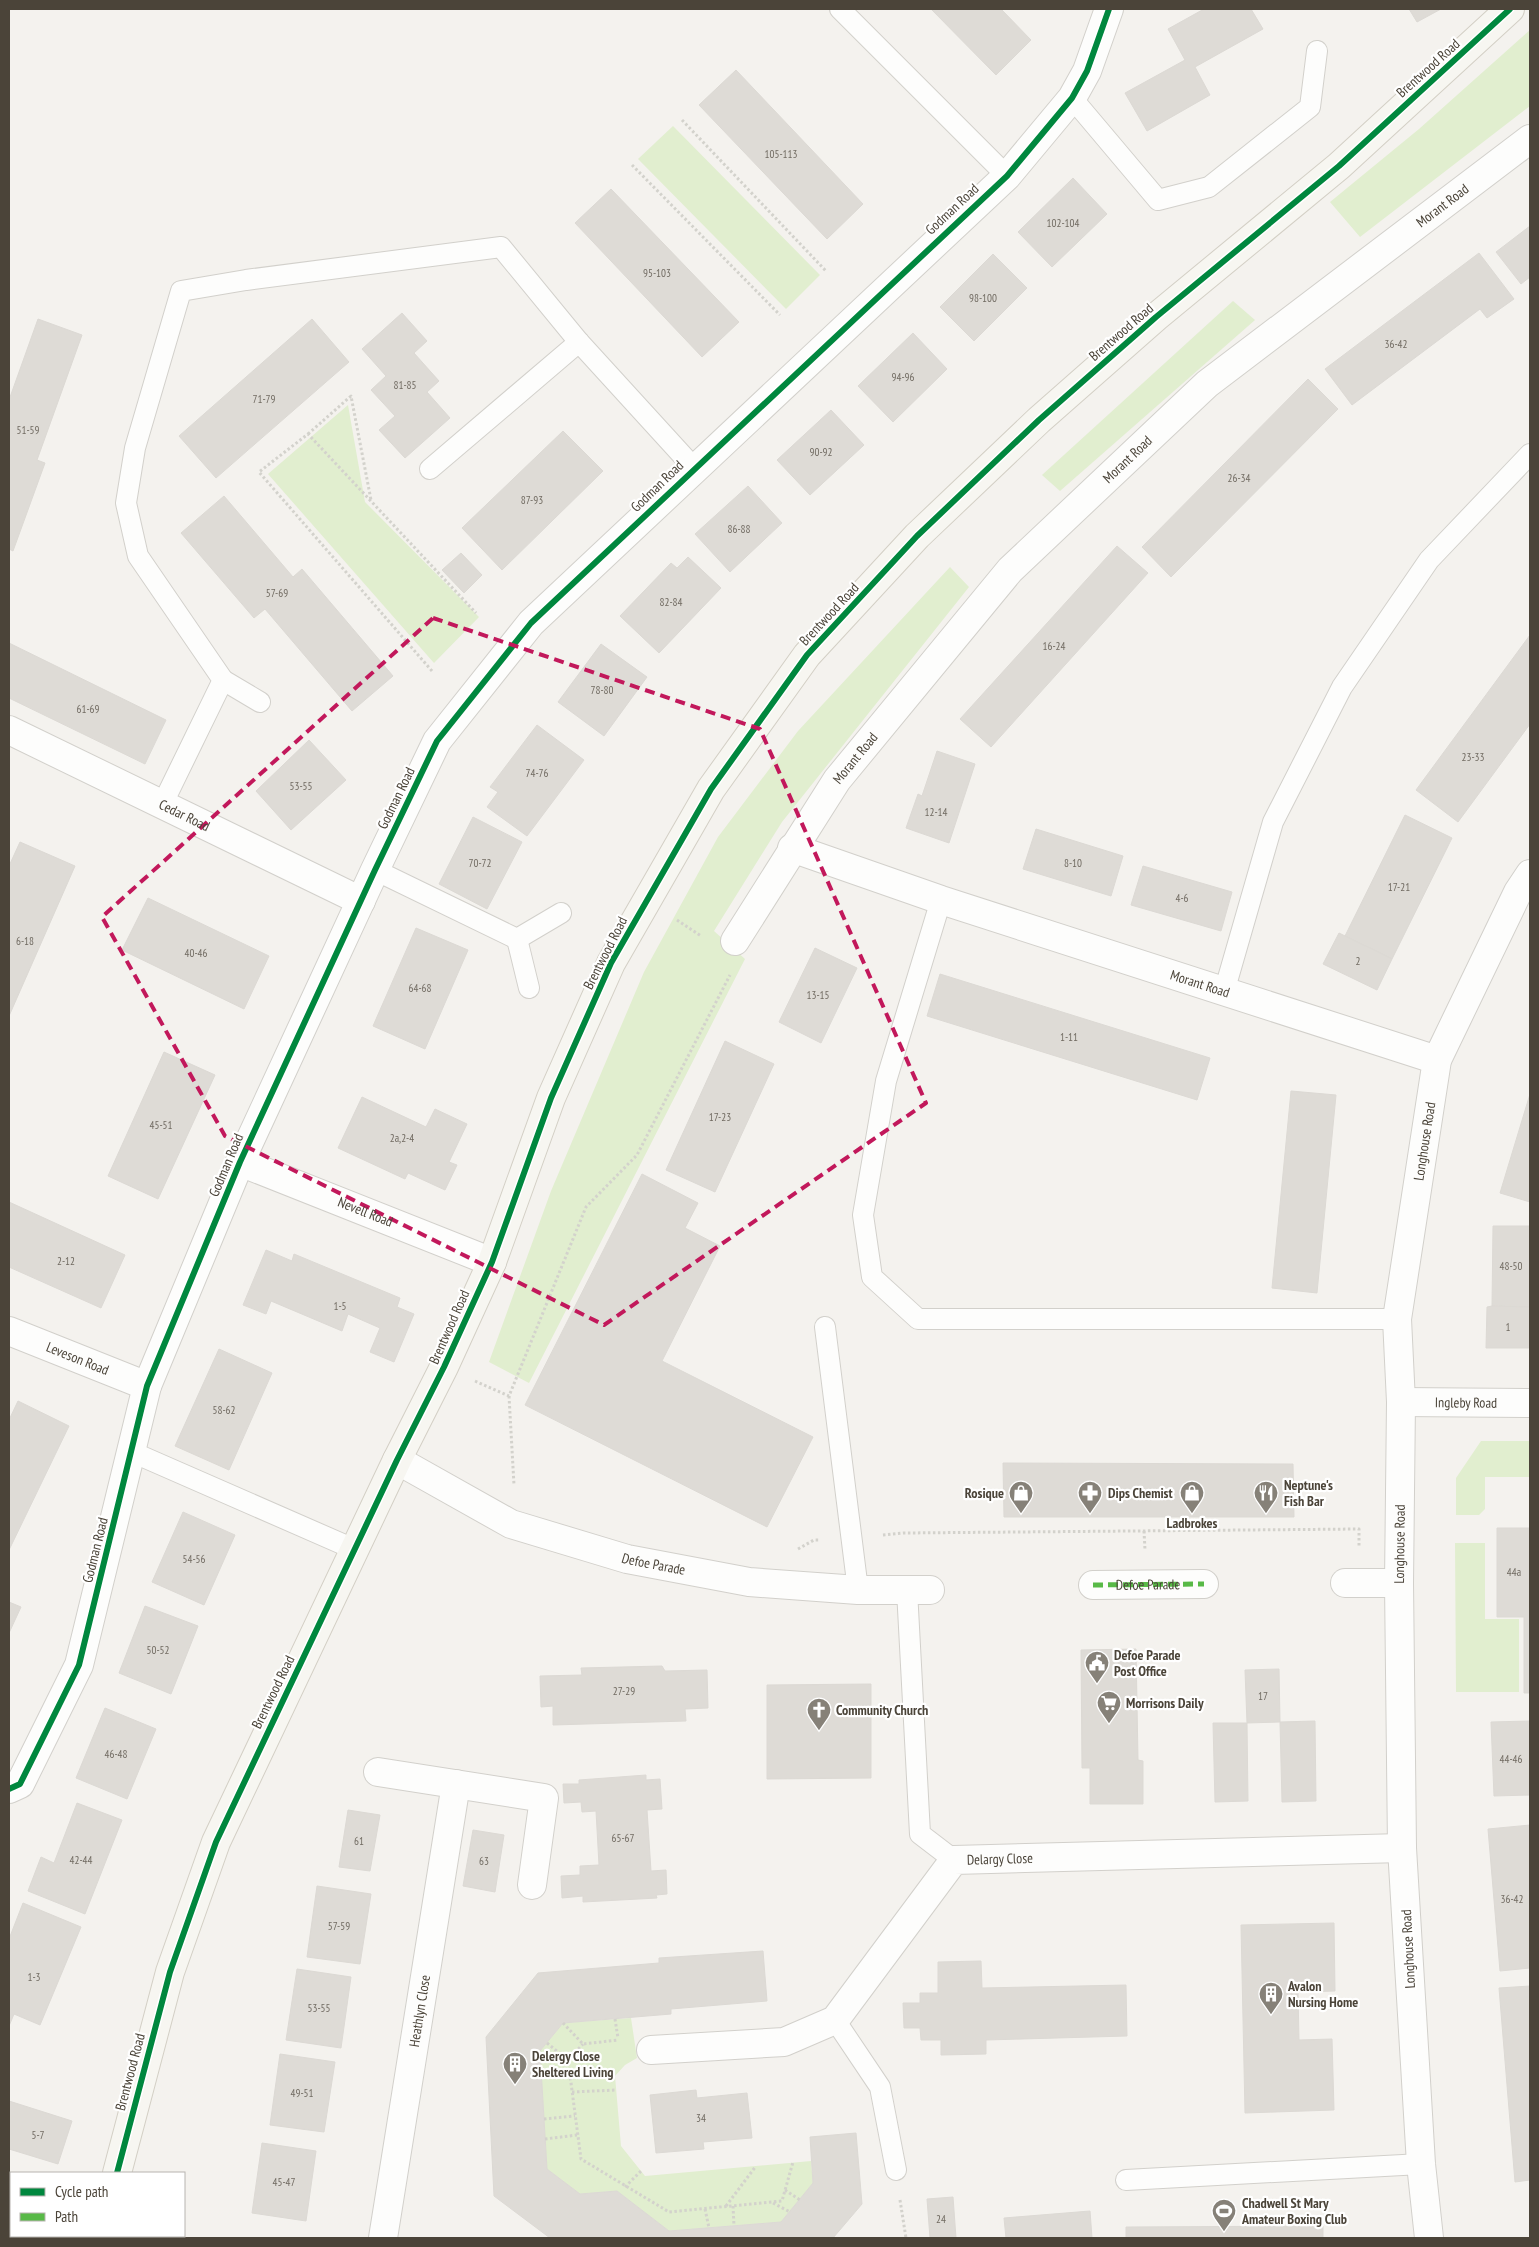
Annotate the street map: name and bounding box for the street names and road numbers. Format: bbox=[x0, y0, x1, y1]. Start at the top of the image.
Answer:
street label: Brentwood Road bbox=[1392, 35, 1464, 101]
street label: Godman Road bbox=[921, 180, 983, 238]
street label: Morant Road bbox=[1412, 180, 1472, 231]
street label: Brentwood Road bbox=[1085, 299, 1157, 365]
street label: Morant Road bbox=[1099, 432, 1156, 487]
street label: Godman Road bbox=[627, 456, 687, 516]
street label: Brentwood Road bbox=[795, 579, 863, 649]
street label: Morant Road bbox=[829, 729, 882, 787]
street label: Godman Road bbox=[373, 764, 419, 832]
street label: Cedar Road bbox=[156, 795, 213, 835]
street label: Brentwood Road bbox=[579, 914, 631, 992]
street label: Morant Road bbox=[1168, 966, 1232, 1002]
street label: Longhouse Road bbox=[1410, 1101, 1439, 1182]
street label: Godman Road bbox=[205, 1131, 247, 1199]
street label: Nevell Road bbox=[335, 1193, 396, 1231]
street label: Brentwood Road bbox=[425, 1287, 473, 1367]
street label: Leveson Road bbox=[44, 1338, 112, 1379]
street label: Ingleby Road bbox=[1435, 1393, 1497, 1412]
street label: Longhouse Road bbox=[1390, 1504, 1409, 1584]
street label: Godman Road bbox=[78, 1515, 112, 1585]
street label: Defoe Parade bbox=[620, 1549, 687, 1579]
street label: Defoe Parade bbox=[1116, 1575, 1180, 1594]
street label: Brentwood Road bbox=[248, 1652, 298, 1732]
street label: Delargy Close bbox=[967, 1849, 1033, 1869]
street label: Longhouse Road bbox=[1397, 1909, 1419, 1989]
street label: Heathlyn Close bbox=[405, 1973, 434, 2048]
street label: Brentwood Road bbox=[111, 2031, 149, 2113]

